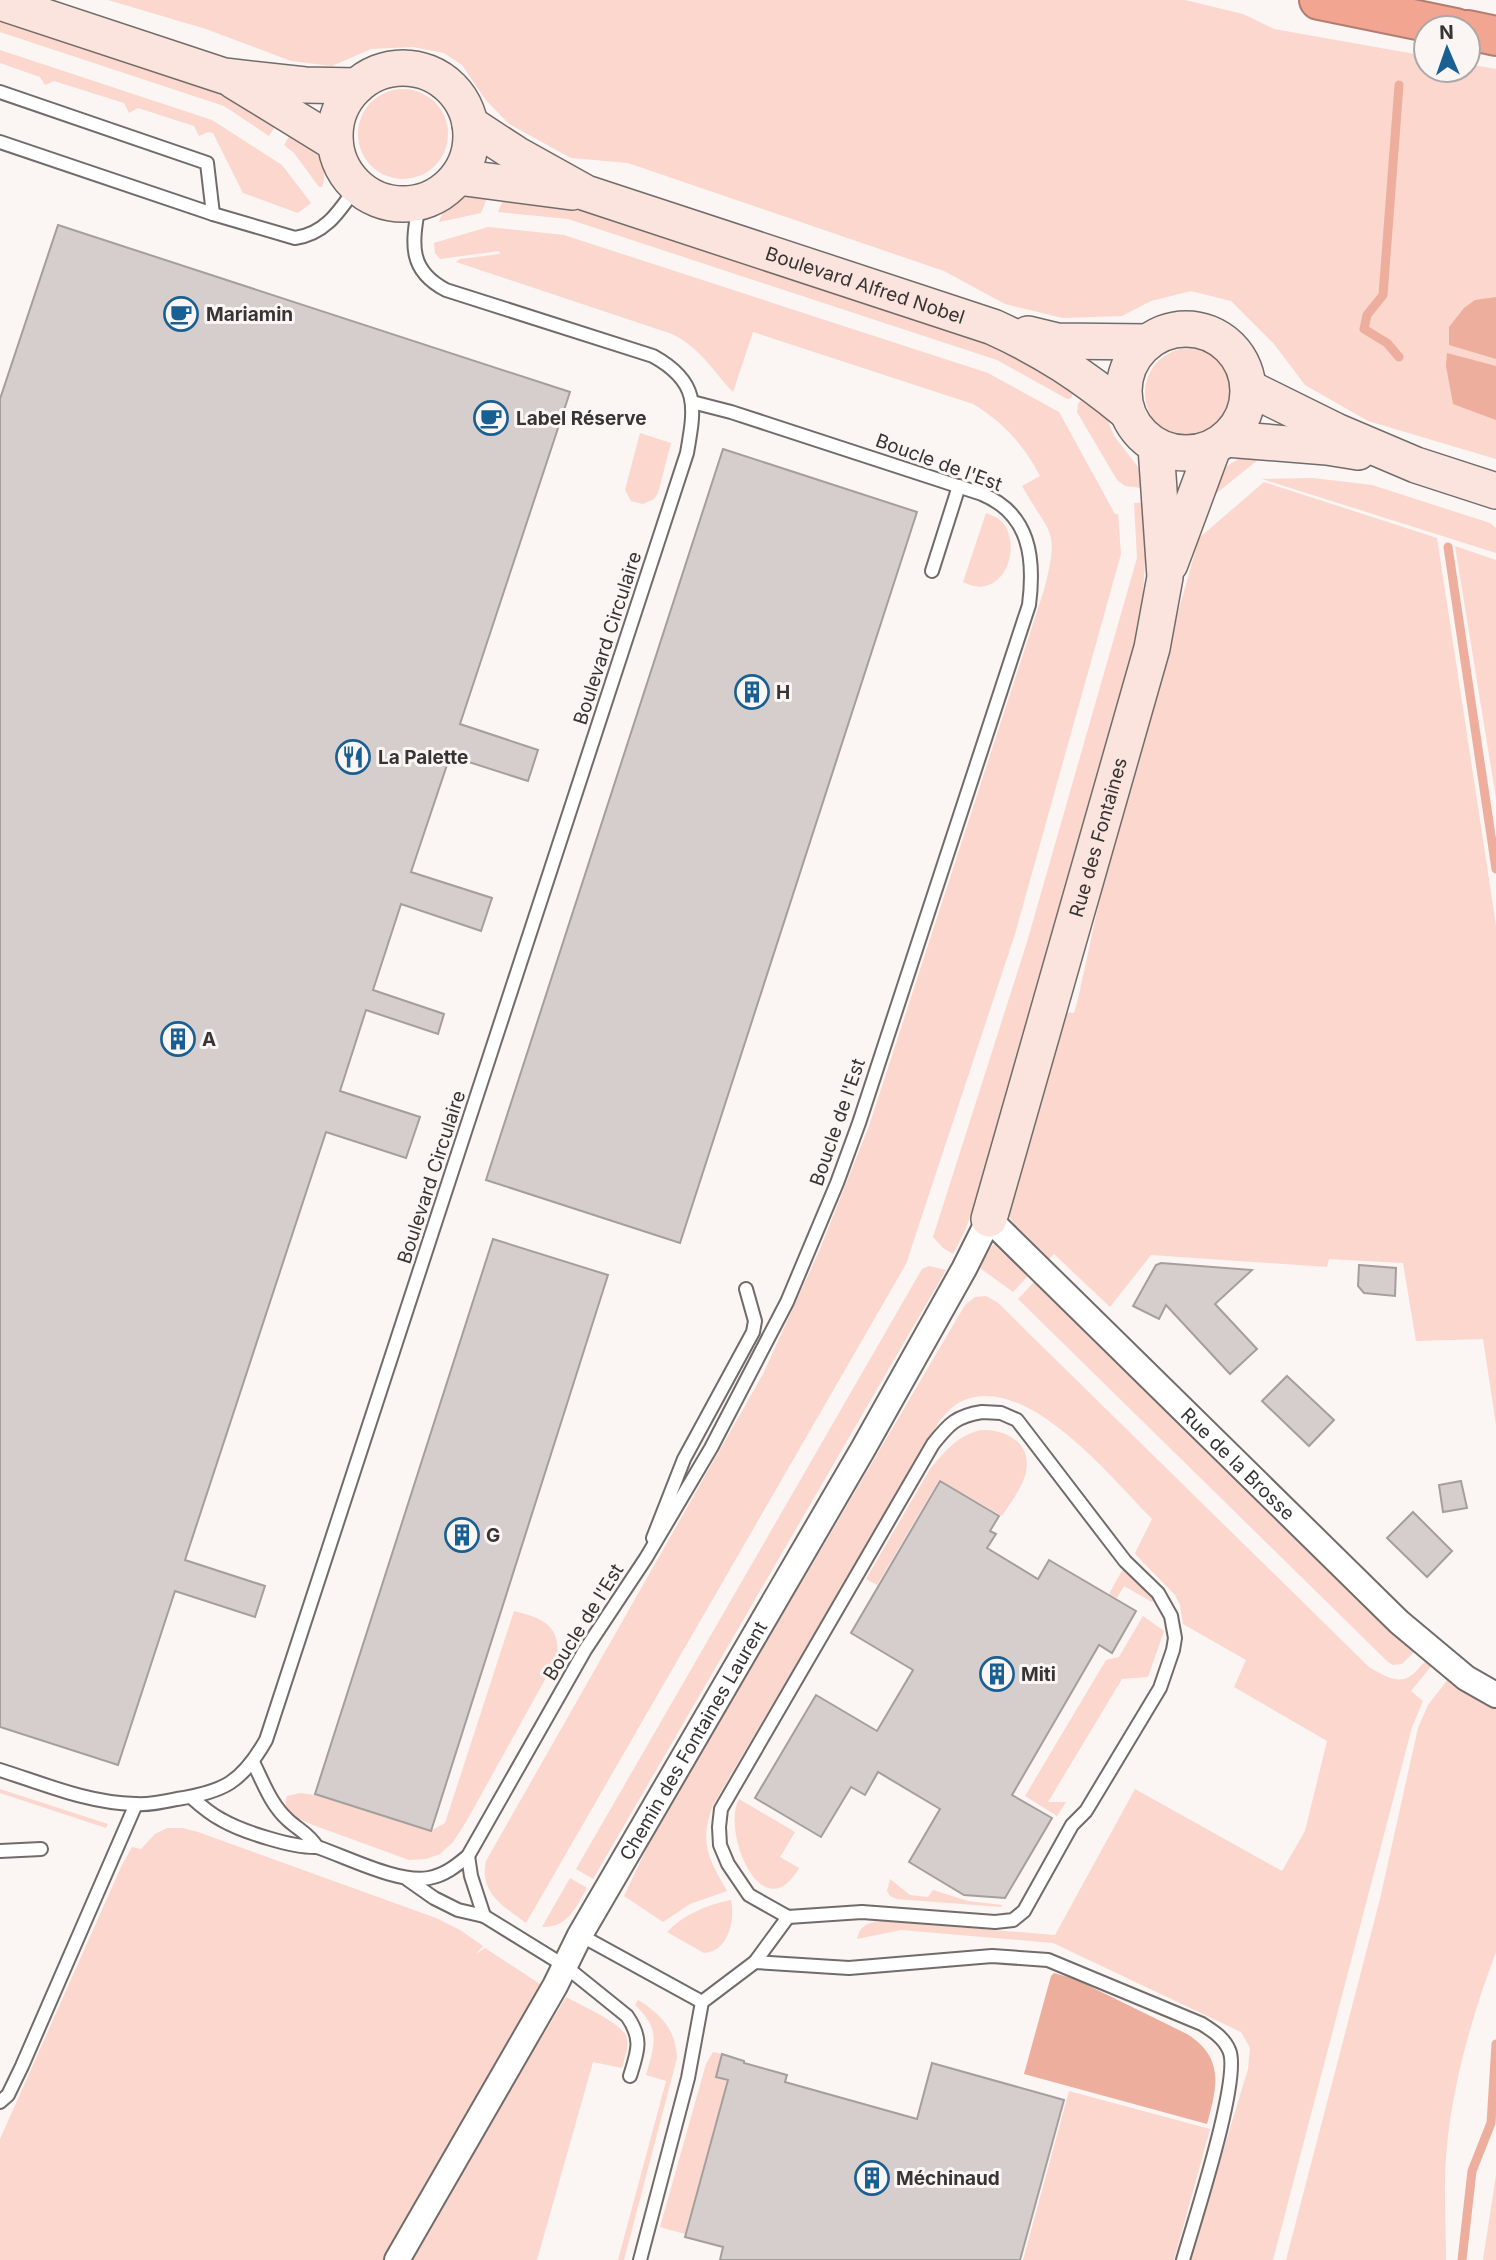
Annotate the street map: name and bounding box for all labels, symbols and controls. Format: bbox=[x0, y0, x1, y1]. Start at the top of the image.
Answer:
north arrow bbox=[1412, 14, 1482, 84]
text: N bbox=[1439, 21, 1454, 44]
street label: Boulevard Alfred Nobel bbox=[763, 242, 968, 329]
cafe icon: Mariamin bbox=[162, 295, 200, 333]
place label: Mariamin bbox=[206, 303, 293, 326]
cafe icon: Label Réserve bbox=[472, 399, 510, 437]
place label: Label Réserve bbox=[516, 407, 647, 430]
street label: Boucle de l'Est bbox=[872, 429, 1005, 496]
street label: Boulevard Circulaire bbox=[569, 549, 646, 728]
building icon: H bbox=[733, 673, 771, 711]
place label: H bbox=[776, 681, 790, 704]
restaurant icon: La Palette bbox=[334, 738, 372, 776]
place label: La Palette bbox=[378, 746, 468, 769]
street label: Rue des Fontaines bbox=[1065, 755, 1132, 920]
building icon: A bbox=[159, 1020, 197, 1058]
place label: A bbox=[202, 1028, 216, 1051]
street label: Boucle de l'Est bbox=[805, 1056, 870, 1189]
street label: Boulevard Circulaire bbox=[393, 1088, 470, 1267]
street label: Rue de la Brosse bbox=[1176, 1403, 1299, 1525]
building icon: G bbox=[443, 1516, 481, 1554]
place label: G bbox=[486, 1524, 500, 1547]
street label: Boucle de l'Est bbox=[538, 1560, 628, 1685]
street label: Chemin des Fontaines Laurent bbox=[615, 1617, 772, 1864]
building icon: Miti bbox=[978, 1655, 1016, 1693]
place label: Miti bbox=[1021, 1663, 1056, 1686]
building icon: Méchinaud bbox=[853, 2159, 891, 2197]
place label: Méchinaud bbox=[896, 2167, 1000, 2190]

